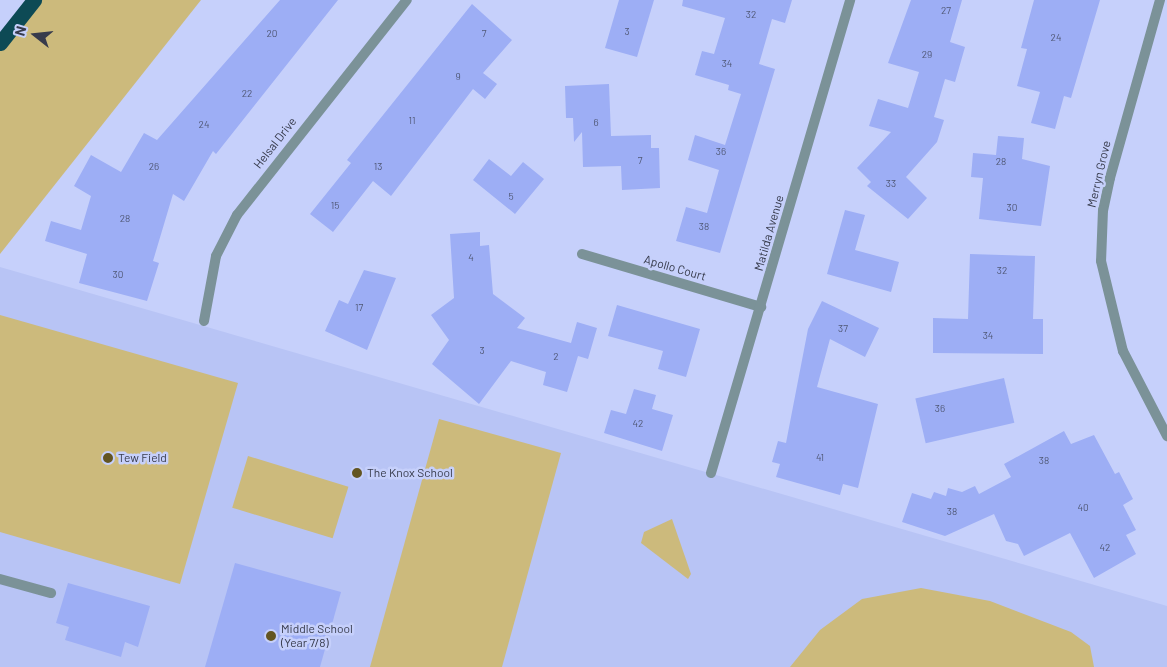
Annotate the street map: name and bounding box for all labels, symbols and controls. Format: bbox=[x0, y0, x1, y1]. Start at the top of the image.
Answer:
house number: 27 bbox=[941, 5, 951, 17]
house number: 32 bbox=[746, 9, 756, 21]
north arrow bbox=[10, 10, 60, 60]
text: N bbox=[11, 24, 30, 38]
house number: 3 bbox=[624, 26, 630, 38]
house number: 20 bbox=[266, 28, 278, 40]
house number: 7 bbox=[482, 28, 486, 40]
house number: 24 bbox=[1051, 32, 1061, 44]
house number: 29 bbox=[922, 49, 932, 61]
house number: 34 bbox=[722, 58, 732, 70]
house number: 9 bbox=[455, 71, 461, 83]
house number: 22 bbox=[242, 88, 252, 100]
street label: Helsal Drive bbox=[251, 115, 299, 171]
house number: 11 bbox=[408, 115, 416, 127]
house number: 6 bbox=[593, 117, 599, 129]
house number: 24 bbox=[199, 119, 209, 131]
street label: Merryn Grove bbox=[1084, 139, 1114, 209]
house number: 36 bbox=[716, 146, 726, 158]
house number: 7 bbox=[638, 155, 642, 167]
house number: 28 bbox=[996, 156, 1006, 168]
house number: 26 bbox=[149, 161, 159, 173]
house number: 13 bbox=[374, 161, 382, 173]
house number: 33 bbox=[886, 178, 896, 190]
house number: 5 bbox=[508, 191, 514, 203]
street label: Matilda Avenue bbox=[751, 193, 787, 273]
house number: 15 bbox=[331, 200, 339, 212]
house number: 30 bbox=[1007, 202, 1017, 214]
house number: 28 bbox=[120, 213, 130, 225]
house number: 38 bbox=[699, 221, 709, 233]
house number: 4 bbox=[468, 252, 474, 264]
street label: Apollo Court bbox=[642, 252, 708, 284]
house number: 32 bbox=[997, 265, 1007, 277]
house number: 30 bbox=[113, 269, 123, 281]
house number: 17 bbox=[355, 302, 363, 314]
house number: 37 bbox=[838, 323, 848, 335]
house number: 34 bbox=[983, 330, 993, 342]
house number: 3 bbox=[479, 345, 485, 357]
house number: 2 bbox=[553, 351, 559, 363]
house number: 36 bbox=[935, 403, 945, 415]
house number: 42 bbox=[633, 418, 643, 430]
place label: Tew Field bbox=[118, 451, 167, 465]
marker: Tew Field bbox=[102, 452, 114, 464]
house number: 41 bbox=[816, 452, 824, 464]
house number: 38 bbox=[1039, 455, 1049, 467]
place label: The Knox School bbox=[367, 466, 453, 480]
marker: The Knox School bbox=[351, 467, 363, 479]
house number: 40 bbox=[1077, 502, 1089, 514]
house number: 38 bbox=[947, 506, 957, 518]
house number: 42 bbox=[1100, 542, 1110, 554]
place label: Middle School (Year 7/8) bbox=[281, 622, 353, 650]
marker: Middle School (Year 7/8) bbox=[265, 630, 277, 642]

